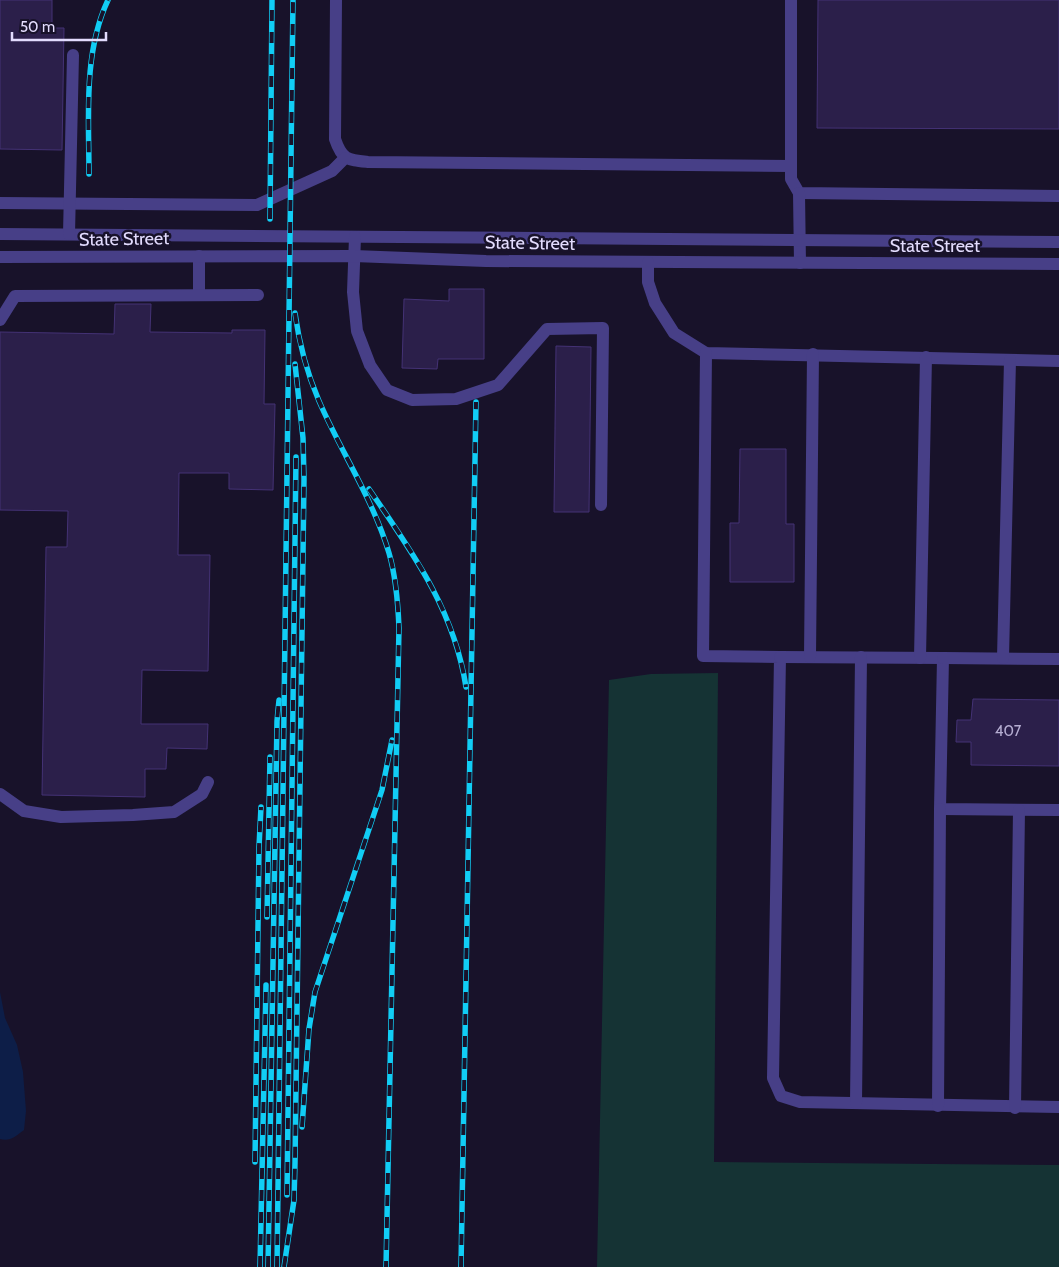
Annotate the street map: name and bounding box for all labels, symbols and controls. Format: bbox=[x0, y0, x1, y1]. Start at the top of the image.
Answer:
scale bar bbox=[12, 10, 106, 42]
text: 50 m bbox=[20, 18, 55, 36]
street label: State Street bbox=[79, 227, 169, 251]
street label: State Street bbox=[485, 231, 575, 255]
street label: State Street bbox=[890, 235, 980, 257]
house number: 407 bbox=[995, 722, 1022, 740]

